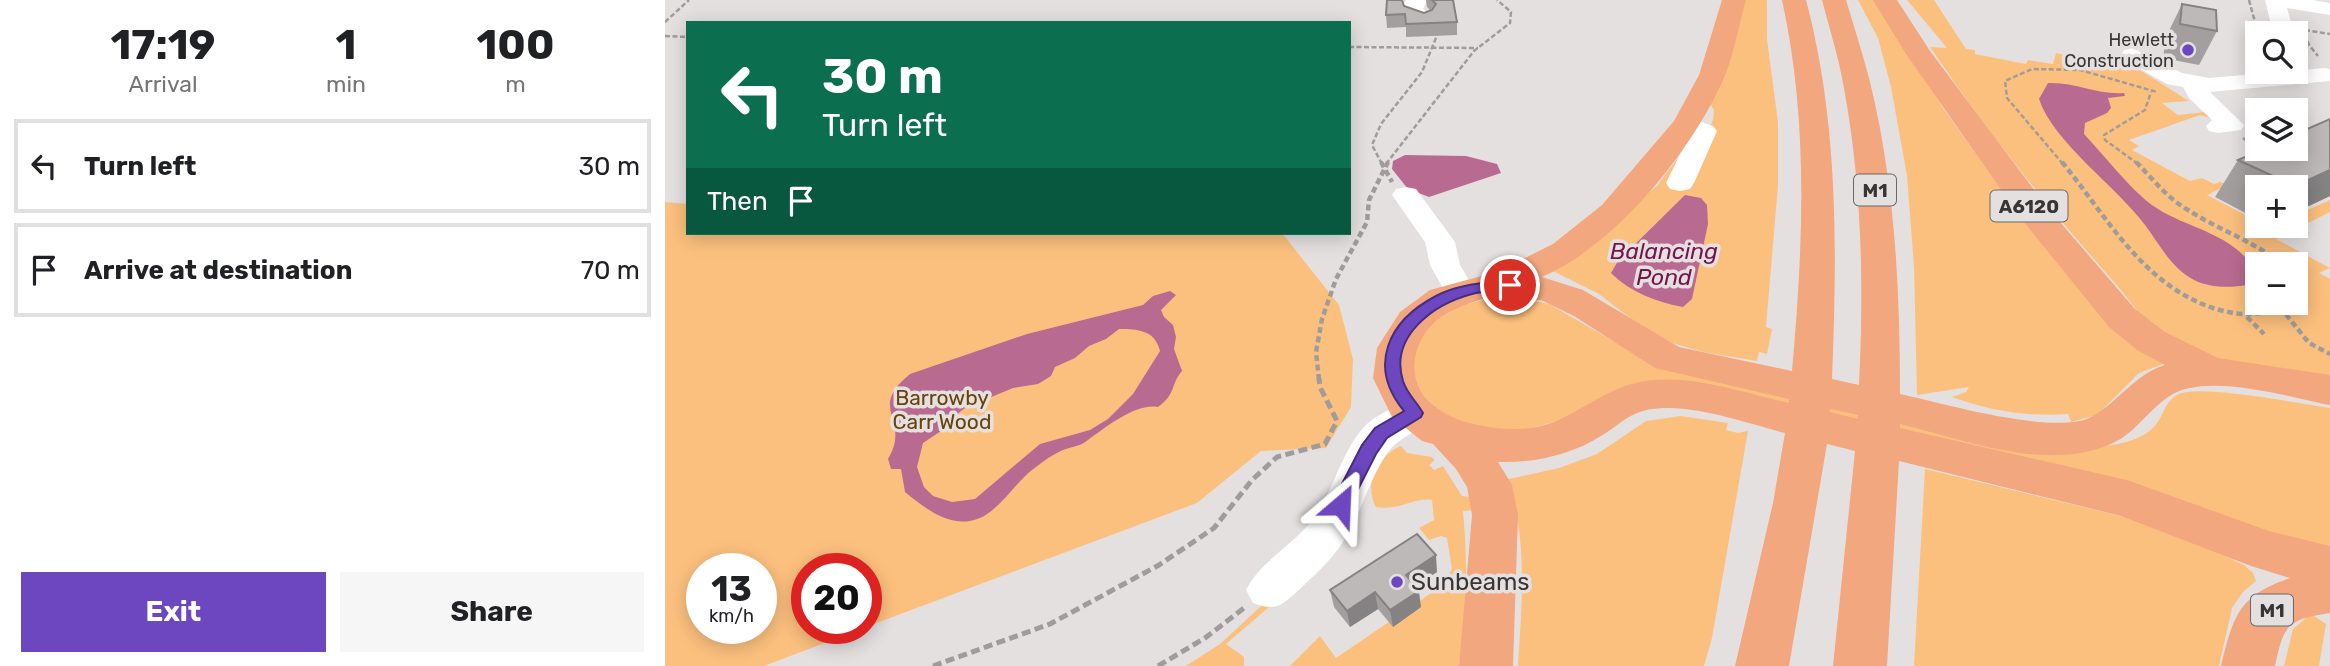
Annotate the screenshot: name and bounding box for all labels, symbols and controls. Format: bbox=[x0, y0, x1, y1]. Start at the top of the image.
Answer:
text: 17:19 bbox=[111, 20, 216, 70]
text: 1 bbox=[336, 20, 356, 70]
text: 100 bbox=[476, 20, 554, 70]
map controls bbox=[2245, 21, 2308, 315]
button: search bbox=[2245, 21, 2308, 84]
place label: Hewlett Construction bbox=[2064, 29, 2174, 72]
marker: Hewlett Construction bbox=[2180, 42, 2196, 58]
text: 30 m bbox=[822, 47, 943, 105]
icon: left bbox=[707, 49, 798, 140]
text: Arrival bbox=[128, 70, 198, 98]
text: min bbox=[326, 70, 366, 98]
text: m bbox=[505, 70, 526, 98]
button: layers bbox=[2245, 98, 2308, 161]
text: Turn left bbox=[822, 106, 947, 144]
icon: left bbox=[25, 147, 63, 185]
text: Turn left bbox=[84, 151, 196, 182]
text: 30 m bbox=[578, 151, 640, 182]
road number: M1 bbox=[1854, 174, 1896, 206]
button: + bbox=[2245, 175, 2308, 238]
icon: arrive bbox=[782, 182, 820, 220]
text: Then bbox=[707, 186, 768, 217]
road number: A6120 bbox=[1991, 190, 2067, 222]
water label: Balancing Pond bbox=[1610, 237, 1718, 291]
icon: arrive bbox=[25, 251, 63, 289]
button: − bbox=[2245, 252, 2308, 315]
text: Arrive at destination bbox=[84, 255, 352, 286]
text: 70 m bbox=[581, 255, 640, 286]
pin bbox=[1480, 255, 1540, 315]
icon: arrive bbox=[1491, 266, 1529, 304]
park label: Barrowby Carr Wood bbox=[893, 385, 991, 434]
position arrow bbox=[1304, 468, 1378, 542]
speed limit sign: 20 bbox=[791, 553, 882, 644]
text: 13 bbox=[711, 568, 752, 610]
place label: Sunbeams bbox=[1411, 568, 1529, 596]
button: Exit bbox=[21, 572, 326, 652]
button: Share bbox=[340, 572, 644, 652]
marker: Sunbeams bbox=[1389, 574, 1405, 590]
road number: M1 bbox=[2251, 594, 2293, 625]
text: km/h bbox=[709, 605, 754, 627]

